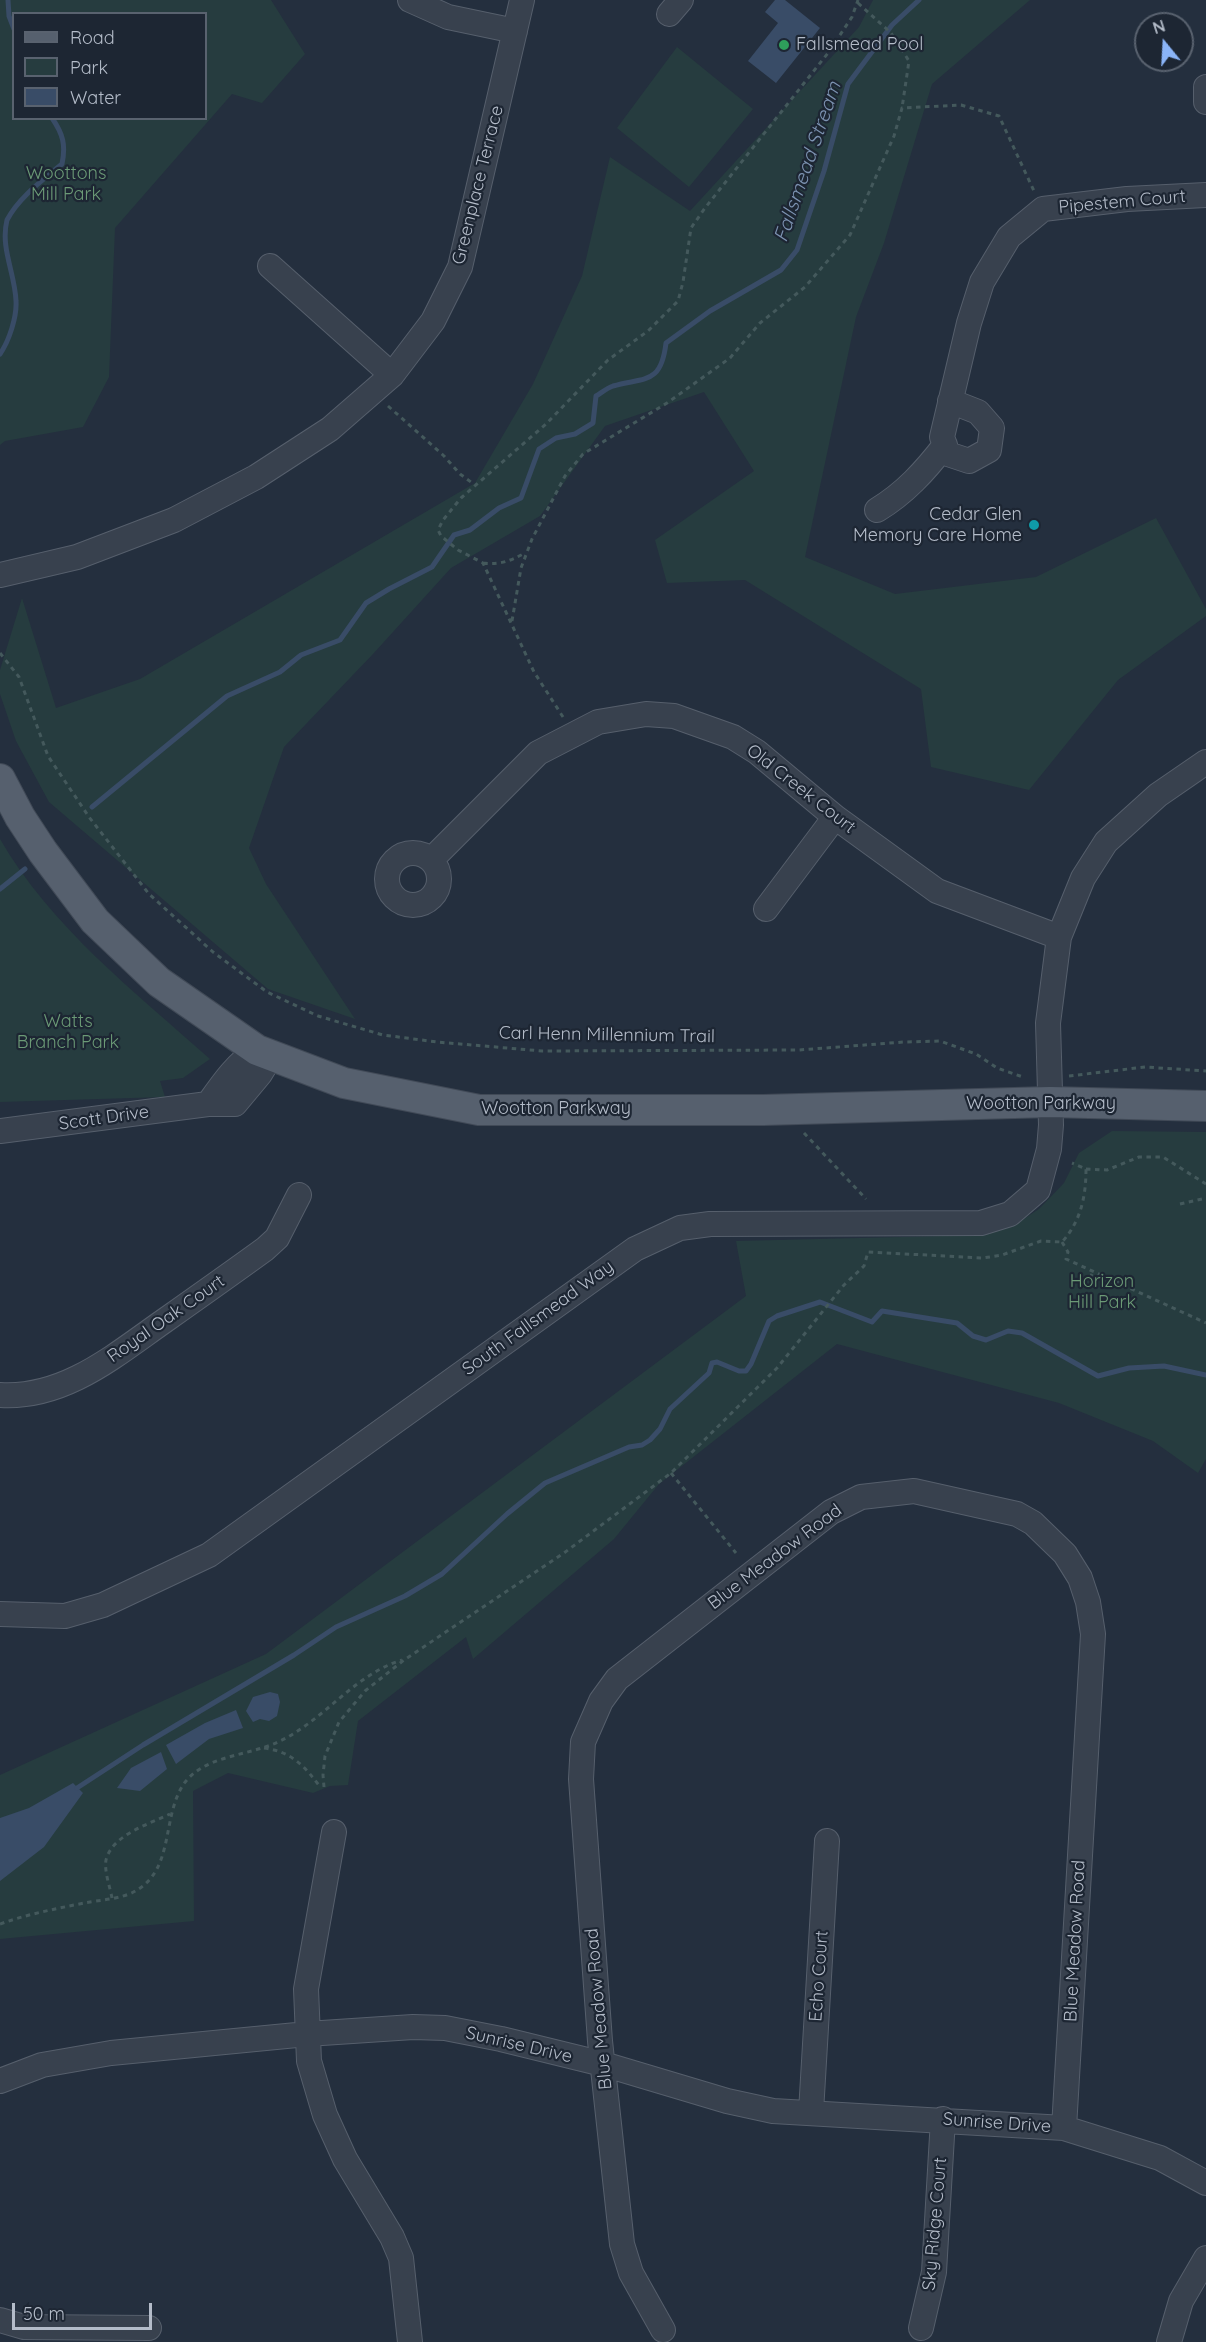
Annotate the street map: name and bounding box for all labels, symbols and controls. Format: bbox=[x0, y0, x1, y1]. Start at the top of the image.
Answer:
legend bbox=[12, 12, 207, 120]
north arrow bbox=[1134, 12, 1194, 72]
text: N bbox=[1150, 15, 1168, 38]
text: Road bbox=[70, 26, 115, 49]
place label: Fallsmead Pool bbox=[796, 34, 923, 56]
marker: Fallsmead Pool bbox=[777, 38, 791, 52]
text: Park bbox=[70, 56, 108, 79]
water label: Fallsmead Stream bbox=[769, 79, 847, 245]
text: Water bbox=[70, 86, 121, 109]
street label: Greenplace Terrace bbox=[448, 103, 508, 267]
park label: Woottons Mill Park bbox=[26, 163, 106, 206]
street label: Pipestem Court bbox=[1058, 186, 1186, 218]
place label: Cedar Glen Memory Care Home bbox=[853, 504, 1022, 546]
marker: Cedar Glen Memory Care Home bbox=[1027, 518, 1041, 532]
street label: Old Creek Court bbox=[742, 740, 860, 838]
park label: Watts Branch Park bbox=[17, 1011, 119, 1054]
street label: Carl Henn Millennium Trail bbox=[499, 1022, 715, 1048]
street label: Wootton Parkway bbox=[966, 1093, 1116, 1115]
street label: Wootton Parkway bbox=[481, 1098, 631, 1120]
street label: Scott Drive bbox=[58, 1101, 150, 1135]
street label: South Fallsmead Way bbox=[458, 1256, 618, 1380]
street label: Royal Oak Court bbox=[103, 1271, 229, 1367]
park label: Horizon Hill Park bbox=[1068, 1271, 1136, 1314]
street label: Blue Meadow Road bbox=[704, 1500, 846, 1614]
street label: Blue Meadow Road bbox=[1060, 1860, 1090, 2022]
street label: Blue Meadow Road bbox=[581, 1927, 617, 2091]
street label: Echo Court bbox=[805, 1930, 833, 2022]
street label: Sunrise Drive bbox=[464, 2022, 574, 2068]
street label: Sunrise Drive bbox=[942, 2108, 1052, 2138]
street label: Sky Ridge Court bbox=[918, 2157, 952, 2291]
scale bar bbox=[15, 2291, 154, 2329]
text: 50 m bbox=[23, 2302, 65, 2325]

